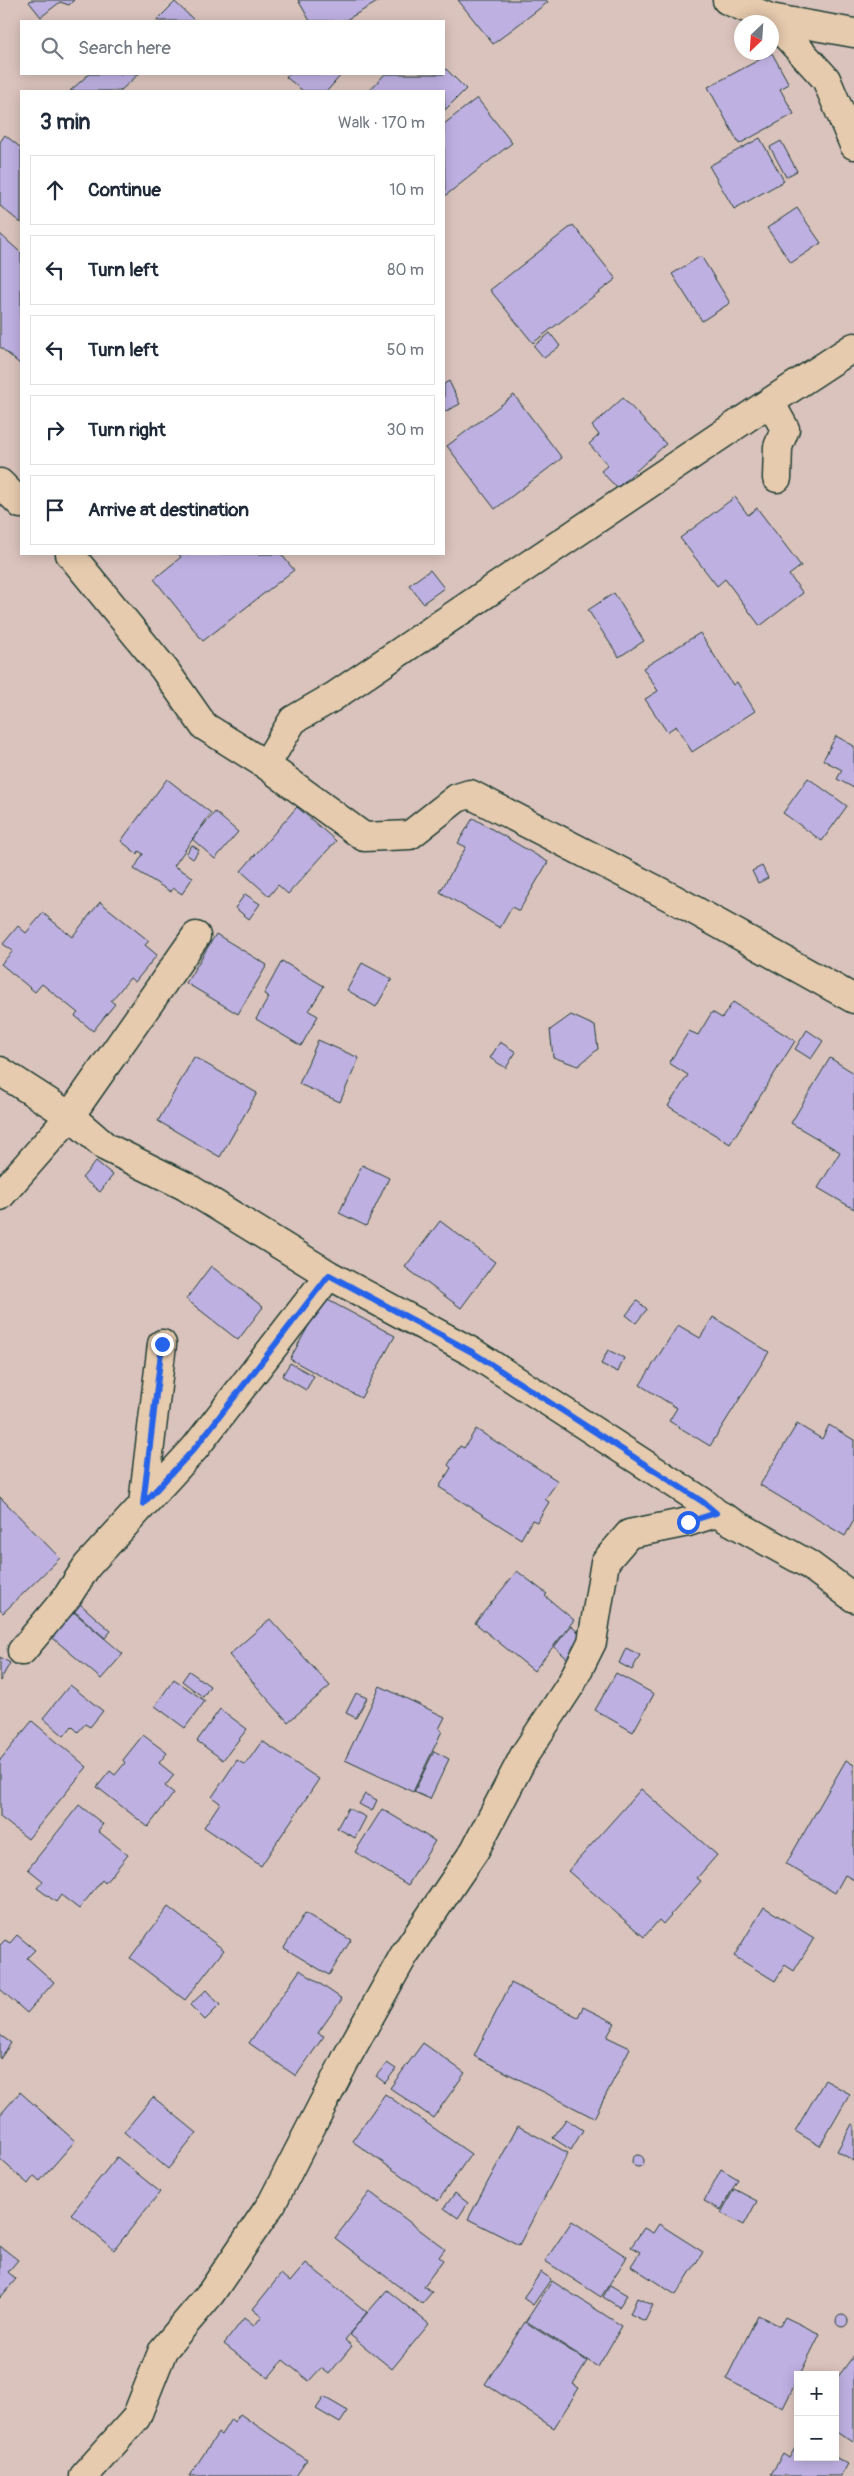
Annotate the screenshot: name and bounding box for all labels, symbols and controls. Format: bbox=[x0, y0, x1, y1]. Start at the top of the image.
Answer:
north arrow bbox=[734, 15, 779, 60]
search box bbox=[20, 20, 445, 75]
icon: search bbox=[38, 34, 66, 62]
text: Search here bbox=[78, 36, 171, 60]
text: 3 min bbox=[40, 109, 90, 136]
text: Walk · 170 m bbox=[338, 113, 425, 133]
icon: ahead bbox=[41, 176, 69, 204]
text: Continue bbox=[88, 178, 161, 202]
text: 10 m bbox=[389, 180, 424, 200]
icon: left bbox=[41, 256, 69, 284]
text: Turn left bbox=[88, 258, 158, 282]
text: 80 m bbox=[387, 260, 424, 280]
icon: left bbox=[41, 336, 69, 364]
text: Turn left bbox=[88, 338, 158, 362]
text: 50 m bbox=[387, 340, 424, 360]
icon: right bbox=[41, 416, 69, 444]
text: Turn right bbox=[88, 418, 166, 442]
text: 30 m bbox=[386, 420, 424, 440]
icon: arrive bbox=[41, 496, 69, 524]
text: Arrive at destination bbox=[88, 498, 249, 522]
route end bbox=[151, 1333, 174, 1356]
route start bbox=[677, 1511, 700, 1534]
map controls bbox=[794, 2371, 839, 2461]
button: + bbox=[794, 2371, 839, 2416]
button: − bbox=[794, 2416, 839, 2461]

